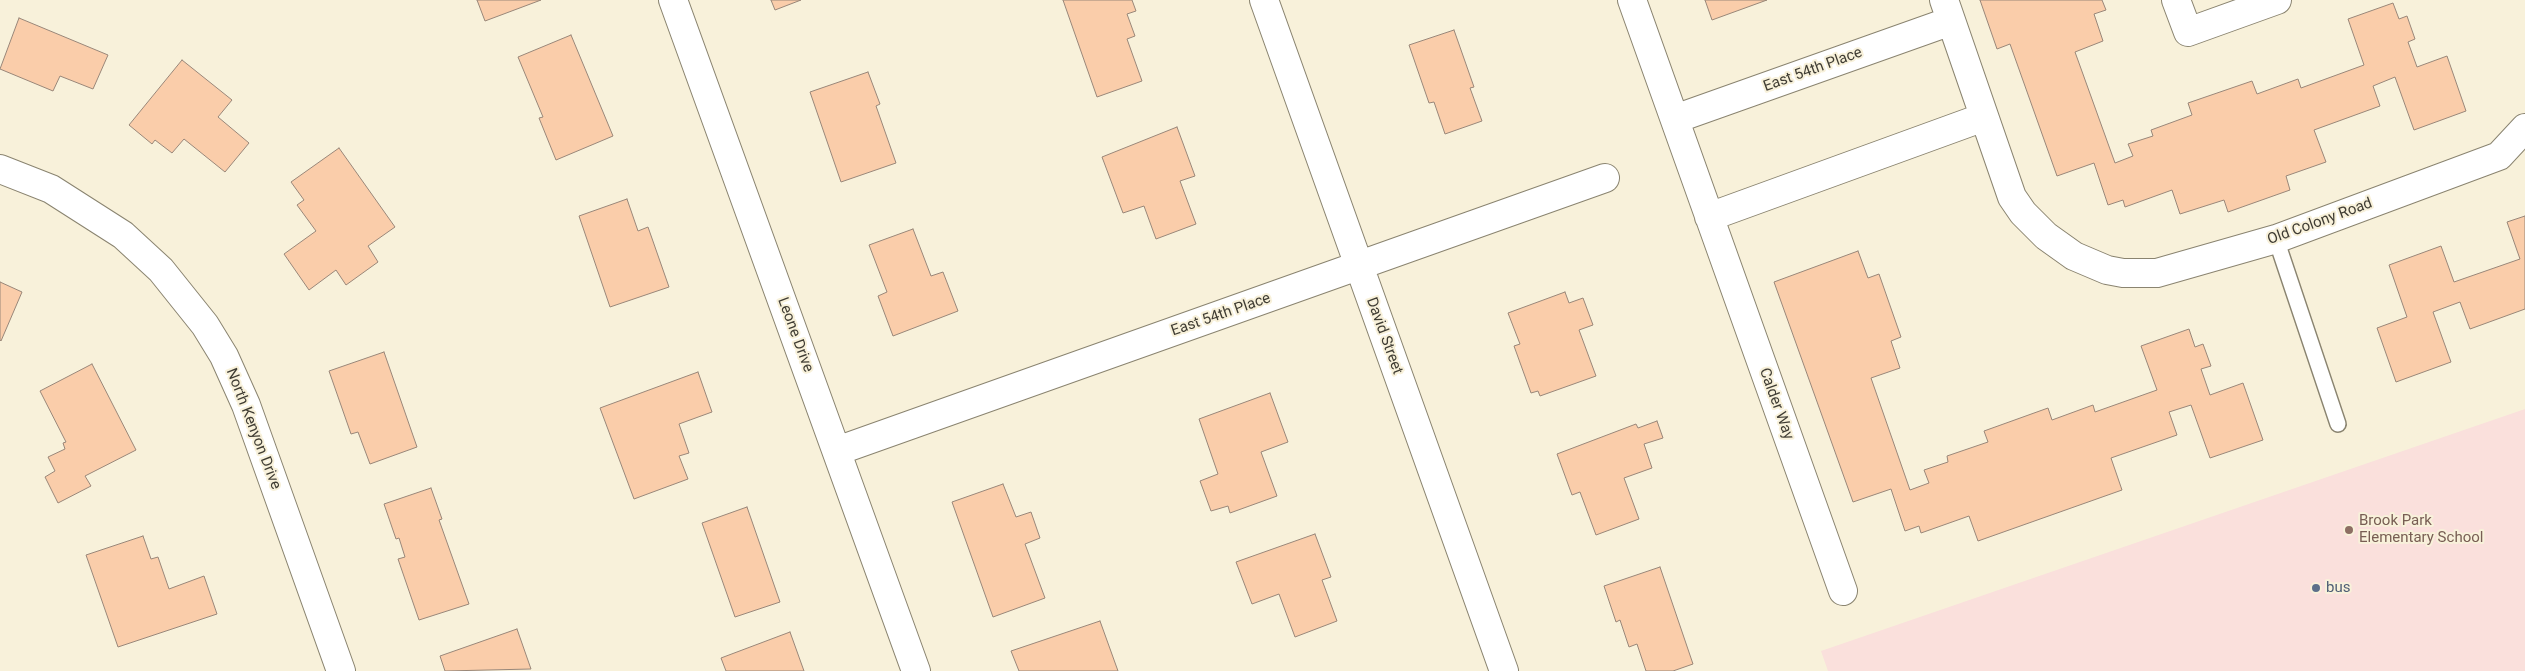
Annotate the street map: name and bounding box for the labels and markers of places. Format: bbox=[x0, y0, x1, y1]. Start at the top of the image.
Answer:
place label: Brook Park Elementary School bbox=[2359, 512, 2483, 547]
marker: Brook Park Elementary School bbox=[2343, 524, 2355, 536]
place label: bus bbox=[2326, 579, 2350, 597]
marker: bus bbox=[2310, 582, 2322, 594]

